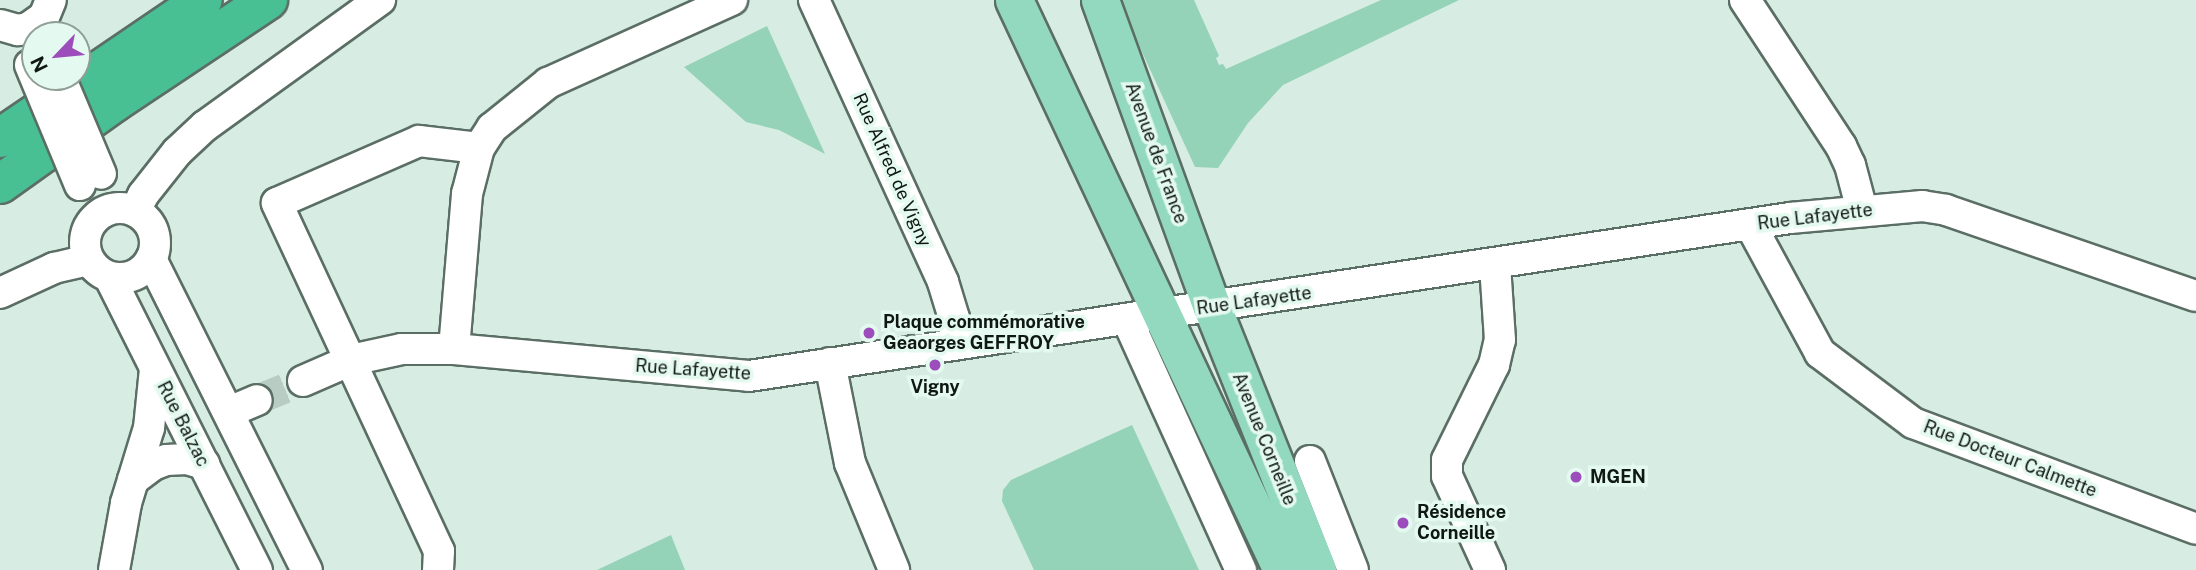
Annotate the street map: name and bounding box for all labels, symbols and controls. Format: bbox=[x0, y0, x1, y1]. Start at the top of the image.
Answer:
north arrow bbox=[21, 21, 91, 91]
text: N bbox=[26, 53, 52, 76]
street label: Avenue de France bbox=[1120, 79, 1192, 227]
street label: Rue Alfred de Vigny bbox=[848, 89, 936, 251]
street label: Rue Lafayette bbox=[1756, 199, 1874, 235]
street label: Rue Lafayette bbox=[1195, 282, 1313, 320]
place label: Plaque commémorative Geaorges GEFFROY bbox=[883, 312, 1085, 354]
marker: Plaque commémorative Geaorges GEFFROY bbox=[861, 325, 877, 341]
street label: Rue Lafayette bbox=[634, 355, 752, 385]
marker: Vigny bbox=[927, 357, 943, 373]
street label: Avenue Corneille bbox=[1228, 369, 1300, 509]
place label: Vigny bbox=[910, 376, 960, 398]
street label: Rue Balzac bbox=[152, 378, 214, 470]
street label: Rue Docteur Calmette bbox=[1920, 416, 2100, 502]
place label: MGEN bbox=[1590, 466, 1646, 488]
marker: MGEN bbox=[1568, 469, 1584, 485]
place label: Résidence Corneille bbox=[1417, 502, 1506, 544]
marker: Résidence Corneille bbox=[1395, 515, 1411, 531]

